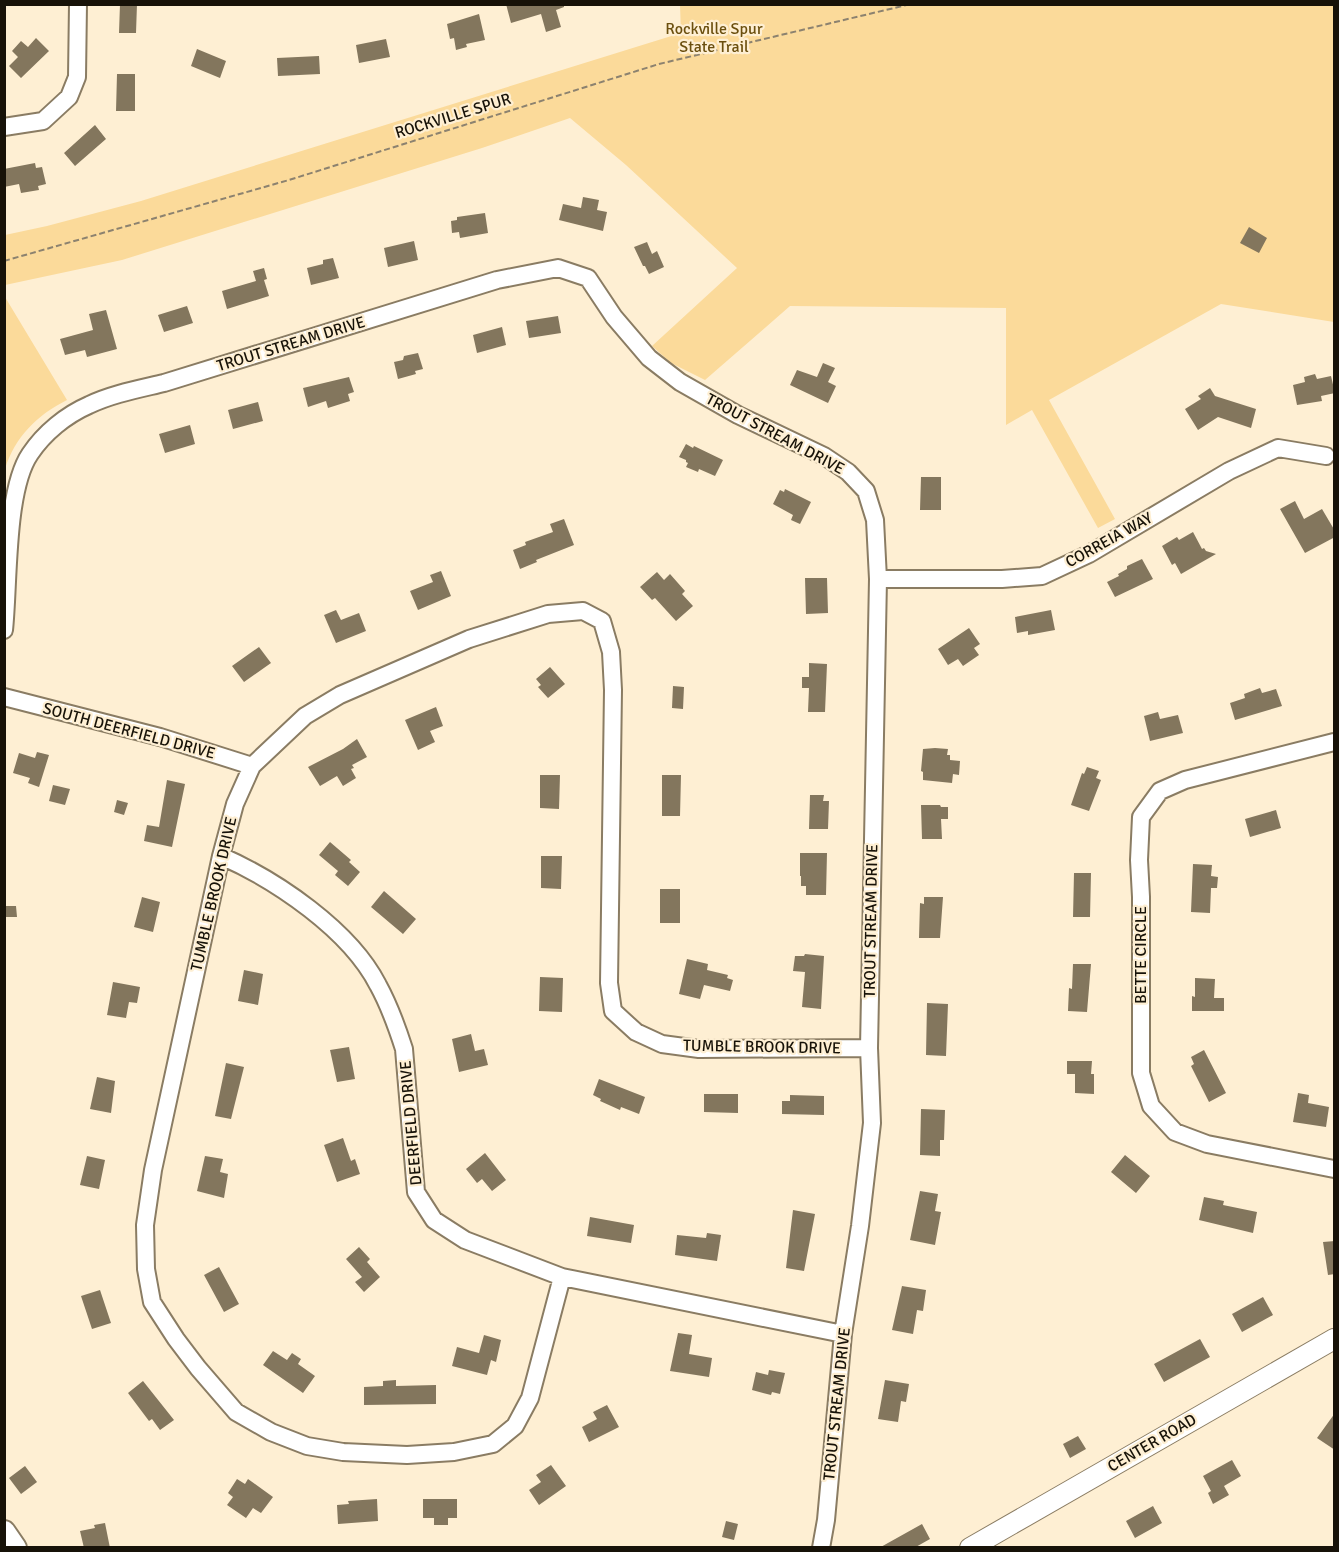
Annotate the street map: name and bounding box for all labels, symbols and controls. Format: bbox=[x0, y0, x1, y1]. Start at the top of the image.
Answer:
park label: Rockville Spur State Trail bbox=[665, 19, 763, 57]
street label: ROCKVILLE SPUR bbox=[393, 89, 514, 143]
street label: TROUT STREAM DRIVE bbox=[214, 312, 368, 376]
street label: TROUT STREAM DRIVE bbox=[702, 389, 848, 479]
street label: CORREIA WAY bbox=[1062, 508, 1156, 572]
street label: SOUTH DEERFIELD DRIVE bbox=[41, 698, 217, 764]
street label: TUMBLE BROOK DRIVE bbox=[186, 815, 242, 973]
street label: TROUT STREAM DRIVE bbox=[860, 844, 882, 998]
street label: BETTE CIRCLE bbox=[1131, 906, 1151, 1004]
street label: TUMBLE BROOK DRIVE bbox=[683, 1036, 841, 1058]
street label: DEERFIELD DRIVE bbox=[396, 1060, 426, 1186]
street label: TROUT STREAM DRIVE bbox=[819, 1326, 855, 1482]
street label: CENTER ROAD bbox=[1104, 1409, 1200, 1477]

